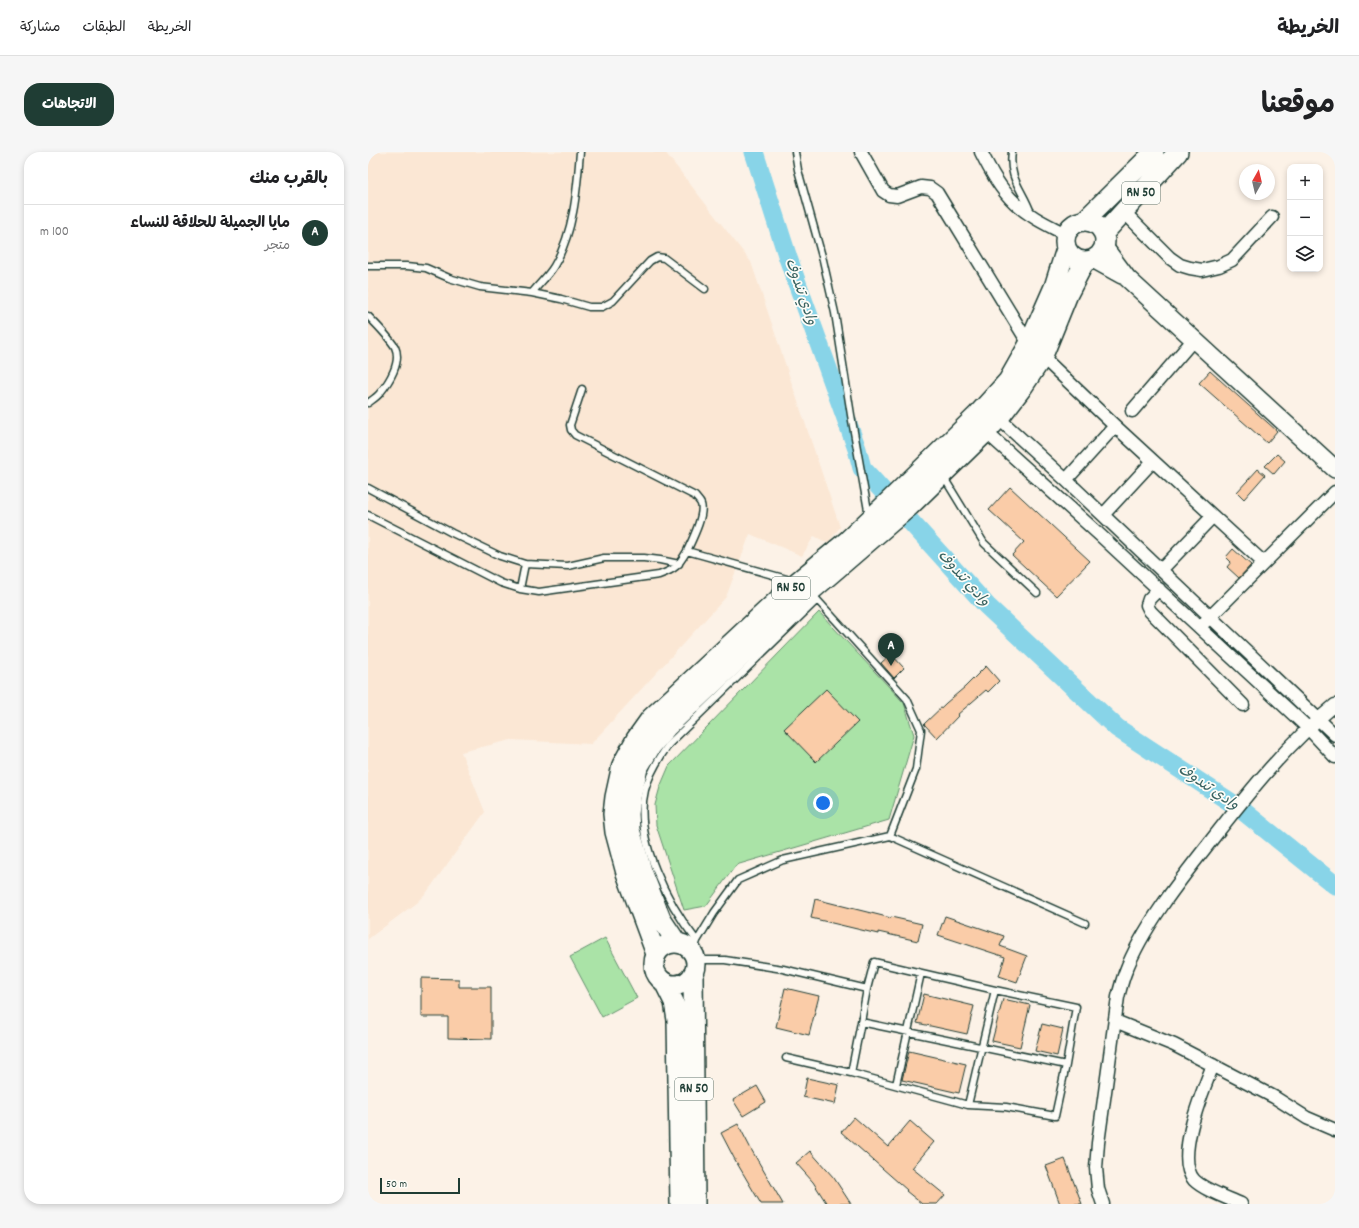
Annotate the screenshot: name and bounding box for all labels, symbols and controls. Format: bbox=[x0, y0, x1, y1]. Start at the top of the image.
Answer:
text: الخريطة bbox=[1277, 16, 1339, 43]
text: مشاركة bbox=[20, 18, 60, 38]
text: الطبقات bbox=[82, 18, 126, 38]
text: الخريطة bbox=[148, 18, 191, 38]
button: الاتجاهات bbox=[24, 83, 114, 126]
text: موقعنا bbox=[1261, 87, 1335, 127]
north arrow bbox=[1239, 164, 1275, 200]
map controls bbox=[1287, 164, 1323, 272]
button: + bbox=[1287, 164, 1323, 200]
text: بالقرب منك bbox=[250, 168, 328, 192]
road number: RN 50 bbox=[1122, 182, 1160, 204]
button: − bbox=[1287, 200, 1323, 236]
text: مايا الجميلة للحلاقة للنساء bbox=[130, 213, 290, 235]
text: 100 m bbox=[40, 223, 69, 242]
text: A bbox=[311, 223, 319, 242]
button: layers bbox=[1287, 236, 1323, 272]
text: متجر bbox=[265, 237, 290, 256]
water label: وادي تندوف bbox=[778, 256, 822, 328]
water label: وادي تندوف bbox=[932, 546, 994, 612]
road number: RN 50 bbox=[772, 577, 810, 599]
pin: A bbox=[878, 633, 904, 666]
water label: وادي تندوف bbox=[1173, 759, 1243, 817]
your location bbox=[813, 793, 833, 813]
road number: RN 50 bbox=[675, 1078, 713, 1100]
scale bar bbox=[380, 1176, 460, 1195]
text: 50 m bbox=[386, 1177, 407, 1193]

